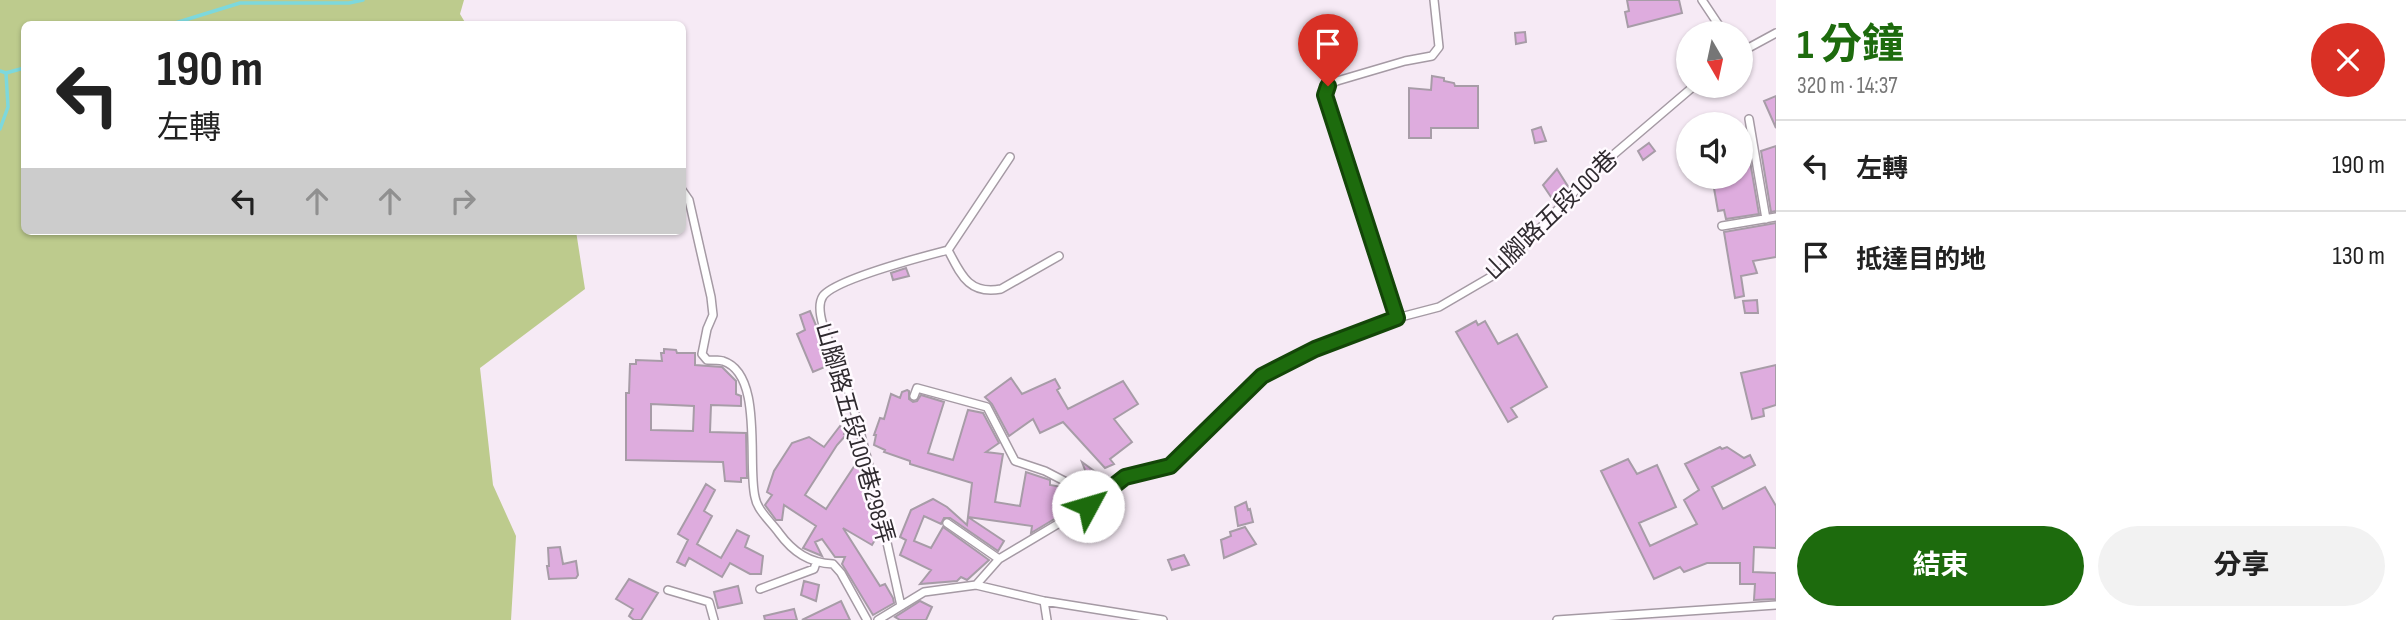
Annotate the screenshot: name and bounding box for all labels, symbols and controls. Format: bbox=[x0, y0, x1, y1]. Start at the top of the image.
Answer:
pin bbox=[1298, 14, 1358, 86]
text: 1 分鐘 bbox=[1797, 20, 1904, 71]
north arrow bbox=[1676, 21, 1754, 98]
map controls bbox=[1676, 21, 1753, 189]
button: close bbox=[2311, 23, 2385, 97]
icon: arrive bbox=[1309, 25, 1347, 63]
text: 190 m bbox=[157, 41, 263, 100]
icon: left bbox=[42, 49, 133, 140]
text: 320 m · 14:37 bbox=[1797, 72, 1898, 100]
text: 左轉 bbox=[157, 109, 221, 148]
button: sound bbox=[1676, 112, 1753, 189]
street label: 山腳路五段100巷 bbox=[1479, 145, 1624, 286]
icon: left bbox=[1797, 147, 1835, 185]
text: 190 m bbox=[2332, 150, 2385, 181]
text: 左轉 bbox=[1856, 154, 1908, 185]
icon: left bbox=[225, 182, 263, 220]
icon: ahead bbox=[298, 182, 336, 220]
icon: ahead bbox=[371, 182, 409, 220]
icon: right bbox=[444, 182, 482, 220]
icon: arrive bbox=[1797, 238, 1835, 276]
text: 130 m bbox=[2333, 241, 2385, 272]
text: 抵達目的地 bbox=[1856, 245, 1986, 276]
street label: 山腳路五段100巷298弄 bbox=[809, 319, 900, 547]
position arrow bbox=[1051, 469, 1125, 543]
button: 結束 bbox=[1797, 526, 2084, 606]
button: 分享 bbox=[2098, 526, 2385, 606]

